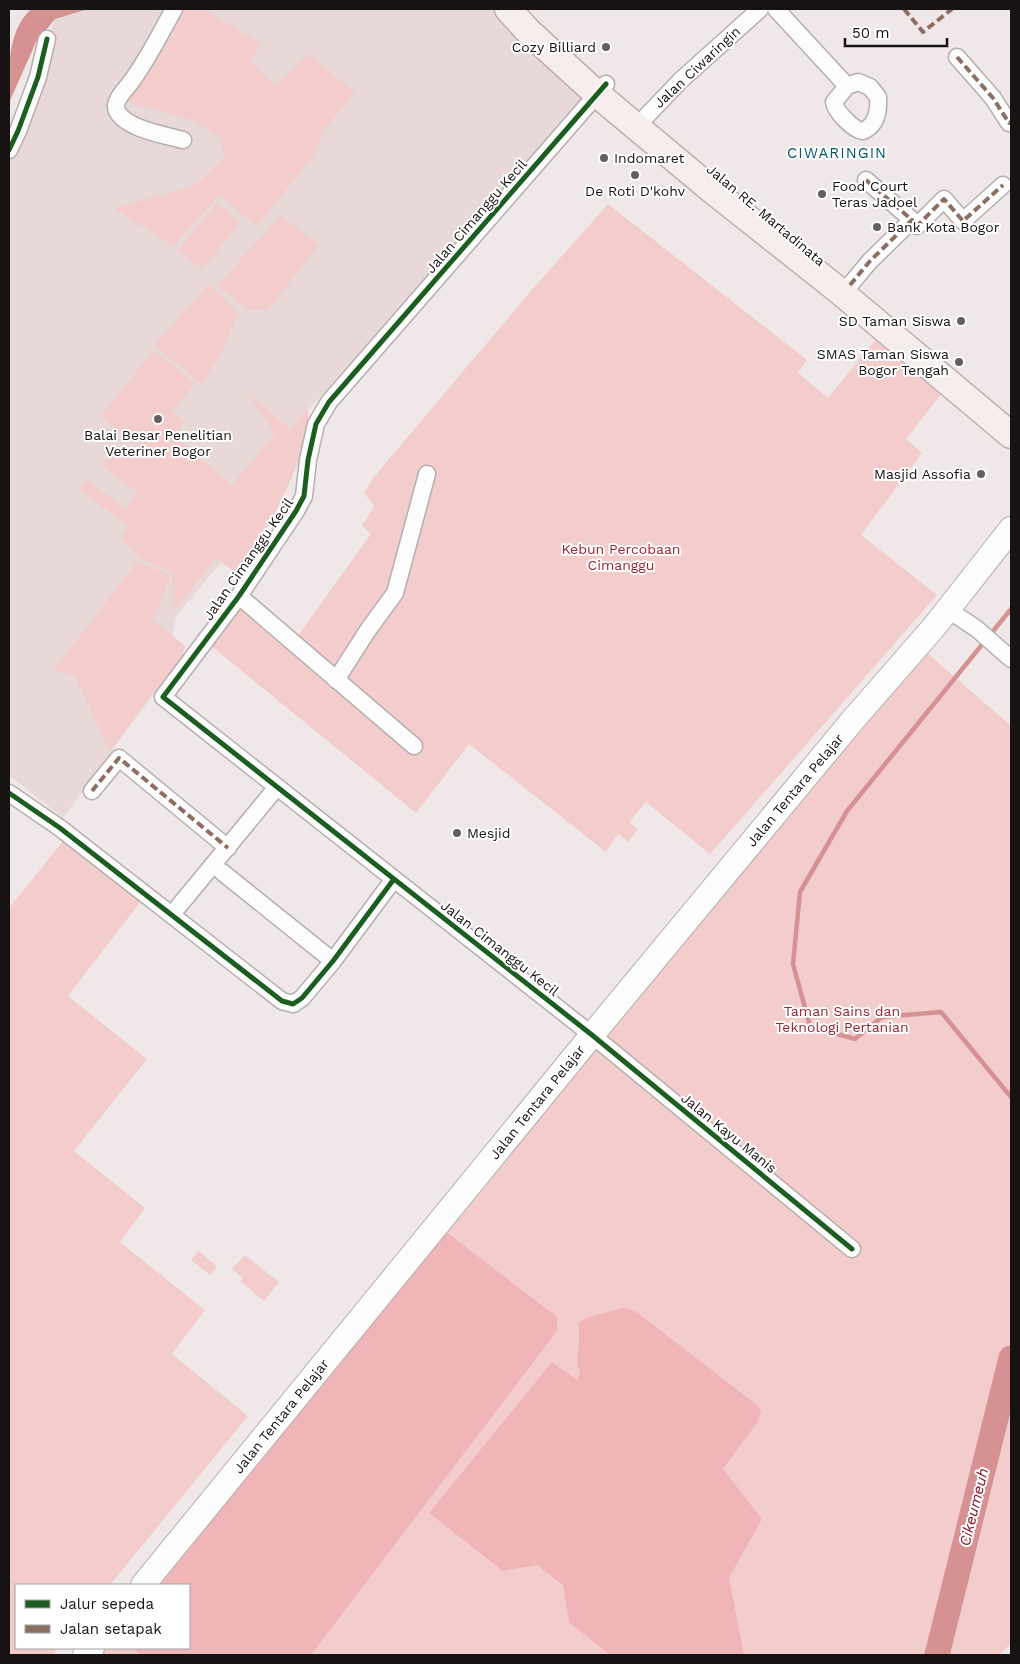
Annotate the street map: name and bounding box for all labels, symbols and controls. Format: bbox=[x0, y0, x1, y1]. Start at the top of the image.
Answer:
scale bar bbox=[845, 15, 948, 47]
street label: Jalan Ciwaringin bbox=[651, 23, 743, 111]
text: 50 m bbox=[852, 24, 889, 42]
place label: Cozy Billiard bbox=[512, 39, 596, 55]
marker: Cozy Billiard bbox=[600, 41, 612, 53]
district label: CIWARINGIN bbox=[787, 144, 887, 162]
place label: Indomaret bbox=[614, 150, 685, 166]
marker: Indomaret bbox=[598, 152, 610, 164]
street label: Jalan Cimanggu Kecil bbox=[422, 155, 530, 276]
street label: Jalan RE. Martadinata bbox=[704, 161, 828, 269]
marker: De Roti D'kohv bbox=[629, 169, 641, 181]
place label: Food Court Teras Jadoel bbox=[832, 178, 918, 210]
place label: De Roti D'kohv bbox=[585, 183, 686, 199]
marker: Food Court Teras Jadoel bbox=[816, 188, 828, 200]
place label: Bank Kota Bogor bbox=[887, 219, 1000, 235]
marker: Bank Kota Bogor bbox=[871, 221, 883, 233]
place label: SD Taman Siswa bbox=[839, 313, 951, 329]
marker: SD Taman Siswa bbox=[955, 315, 967, 327]
place label: SMAS Taman Siswa Bogor Tengah bbox=[817, 346, 949, 378]
marker: SMAS Taman Siswa Bogor Tengah bbox=[953, 356, 965, 368]
marker: Balai Besar Penelitian Veteriner Bogor bbox=[152, 413, 164, 425]
place label: Balai Besar Penelitian Veteriner Bogor bbox=[84, 427, 232, 459]
place label: Masjid Assofia bbox=[874, 466, 971, 482]
marker: Masjid Assofia bbox=[975, 468, 987, 480]
street label: Jalan Cimanggu Kecil bbox=[200, 494, 297, 623]
park label: Kebun Percobaan Cimanggu bbox=[561, 541, 681, 573]
street label: Jalan Tentara Pelajar bbox=[743, 730, 847, 850]
place label: Mesjid bbox=[467, 825, 511, 841]
marker: Mesjid bbox=[451, 827, 463, 839]
street label: Jalan Cimanggu Kecil bbox=[438, 897, 563, 999]
park label: Taman Sains dan Teknologi Pertanian bbox=[775, 1003, 909, 1035]
street label: Jalan Tentara Pelajar bbox=[486, 1041, 588, 1162]
street label: Jalan Kayu Manis bbox=[678, 1090, 780, 1176]
street label: Jalan Tentara Pelajar bbox=[230, 1355, 332, 1476]
water label: Cikeumeuh bbox=[956, 1466, 992, 1548]
legend bbox=[15, 1584, 190, 1649]
text: Jalur sepeda bbox=[60, 1595, 154, 1613]
text: Jalan setapak bbox=[60, 1620, 162, 1638]

